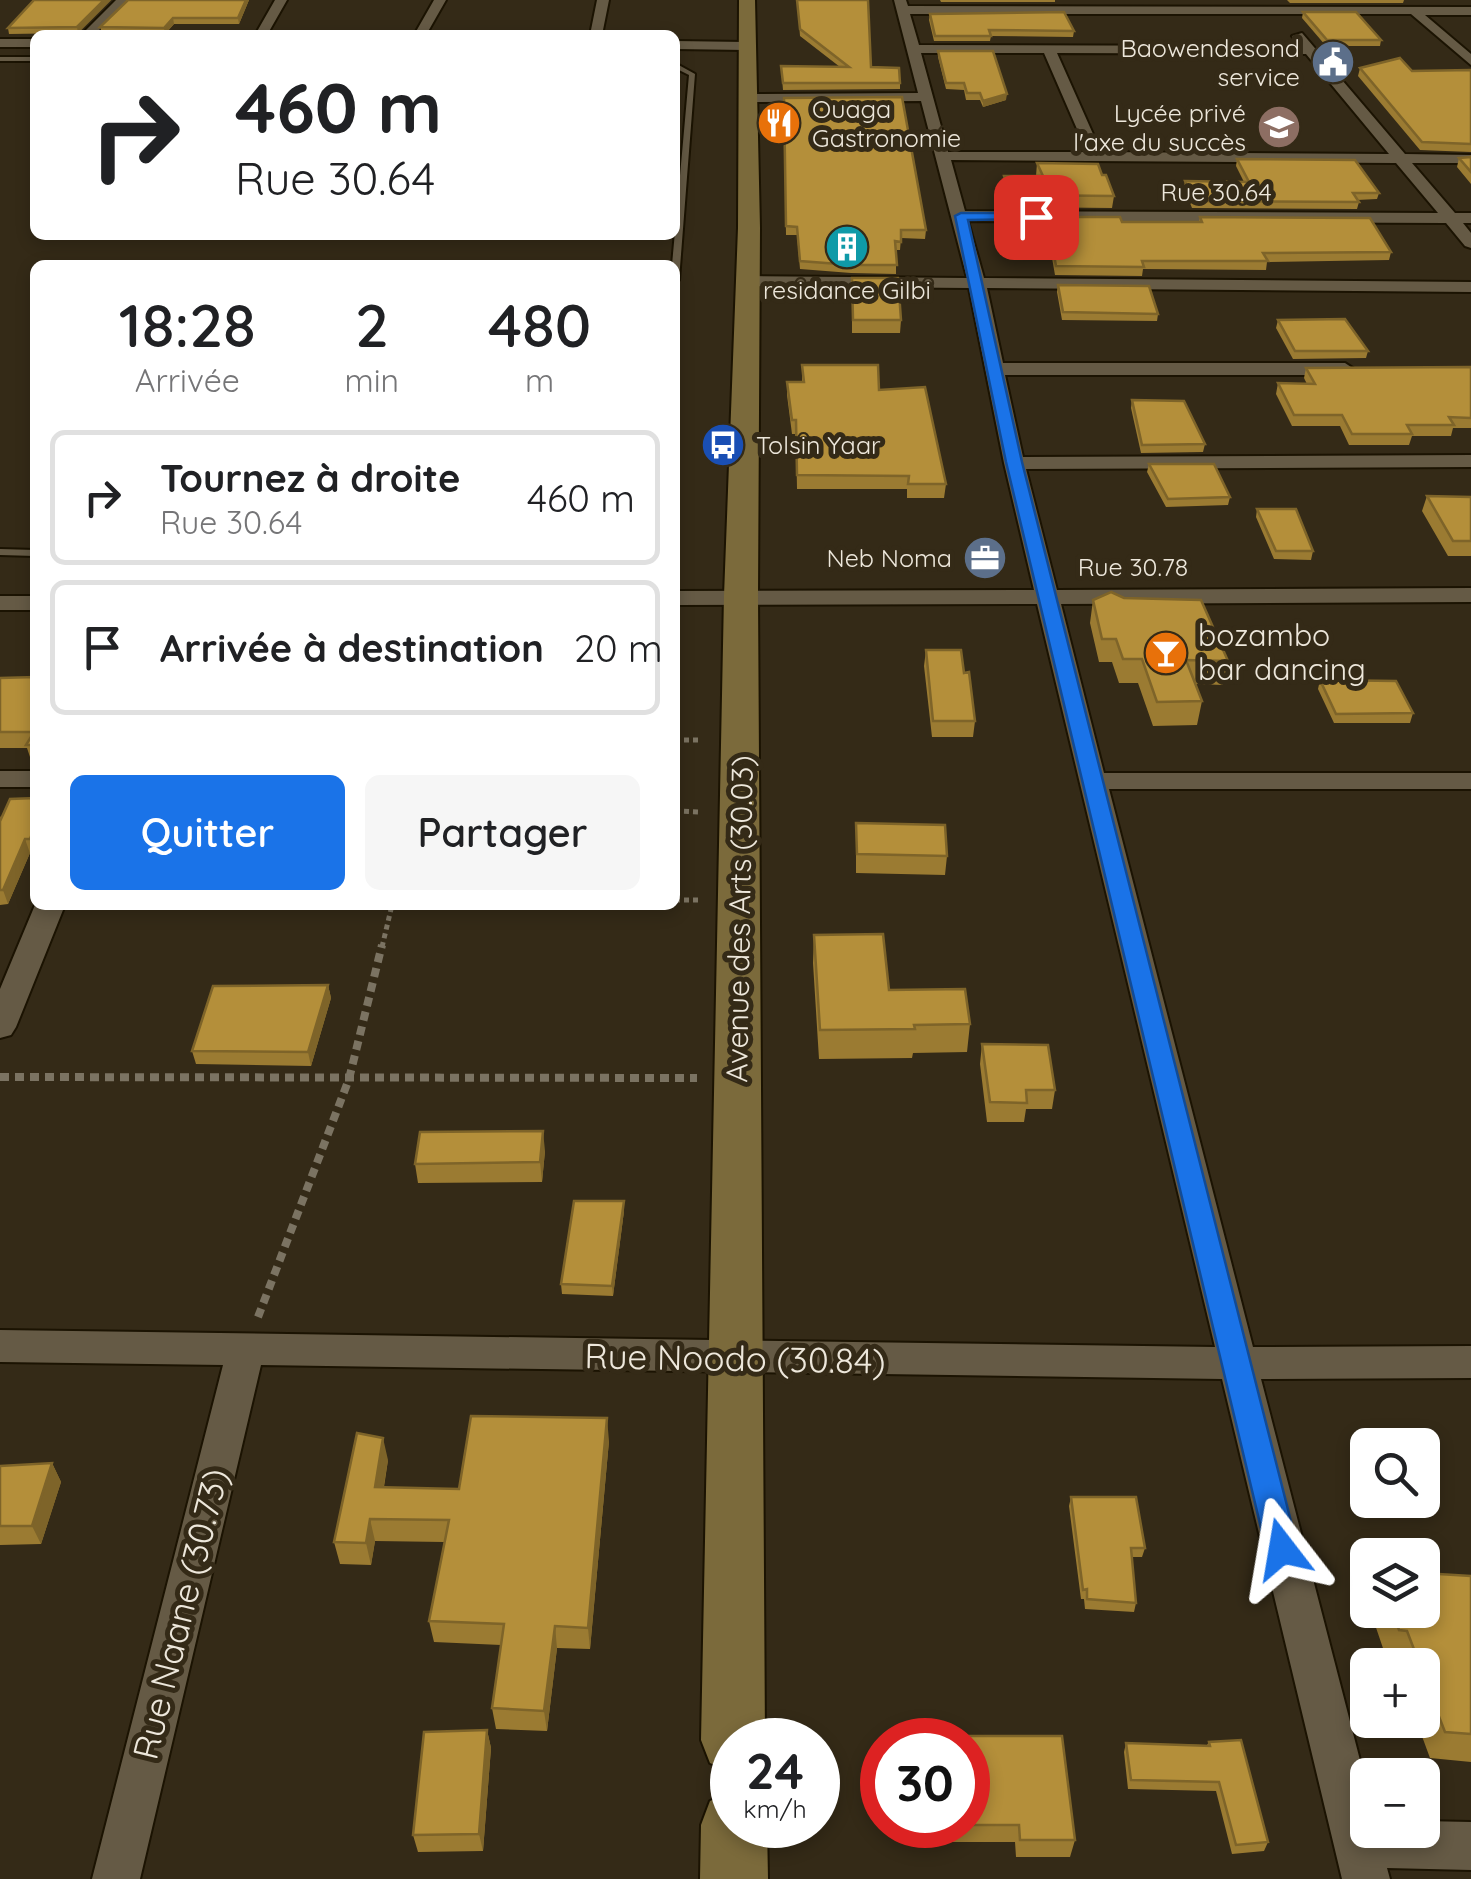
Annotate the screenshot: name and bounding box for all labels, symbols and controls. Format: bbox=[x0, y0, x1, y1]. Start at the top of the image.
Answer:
place label: Baowendesond service bbox=[1120, 32, 1300, 92]
public building icon: Baowendesond service bbox=[1310, 39, 1356, 85]
text: 460 m bbox=[235, 63, 442, 151]
icon: right bbox=[70, 70, 200, 200]
place label: Ouaga Gastronomie bbox=[812, 93, 961, 153]
place label: Lycée privé l'axe du succès bbox=[1073, 97, 1246, 157]
restaurant icon: Ouaga Gastronomie bbox=[756, 100, 802, 146]
school or university icon: Lycée privé l'axe du succès bbox=[1256, 104, 1302, 150]
text: Rue 30.64 bbox=[235, 150, 435, 206]
pin bbox=[994, 175, 1079, 260]
street label: Rue 30.64 bbox=[1160, 176, 1272, 207]
icon: arrive bbox=[1009, 190, 1064, 245]
building icon: residance Gilbi bbox=[824, 224, 870, 270]
place label: residance Gilbi bbox=[763, 274, 931, 305]
text: 18:28 bbox=[119, 287, 256, 362]
text: 2 bbox=[355, 287, 389, 362]
text: 480 bbox=[488, 287, 591, 362]
text: Arrivée bbox=[135, 360, 240, 400]
text: min bbox=[345, 360, 399, 400]
text: m bbox=[525, 360, 554, 400]
bus stop icon: Tolsin Yaar bbox=[700, 422, 746, 468]
place label: Tolsin Yaar bbox=[756, 429, 881, 460]
text: Tournez à droite bbox=[160, 454, 460, 502]
icon: right bbox=[75, 470, 130, 525]
text: 460 m bbox=[527, 474, 635, 522]
text: Rue 30.64 bbox=[160, 502, 302, 542]
office icon: Neb Noma bbox=[962, 535, 1008, 581]
place label: Neb Noma bbox=[826, 542, 952, 573]
street label: Rue 30.78 bbox=[1078, 551, 1188, 582]
place label: bozambo bar dancing bbox=[1198, 616, 1366, 688]
icon: arrive bbox=[75, 620, 130, 675]
text: Arrivée à destination bbox=[160, 624, 544, 672]
text: 20 m bbox=[574, 624, 663, 672]
bar icon: bozambo bar dancing bbox=[1143, 630, 1189, 676]
street label: Avenue des Arts (30.03) bbox=[717, 755, 761, 1083]
button: Quitter bbox=[70, 775, 345, 890]
button: Partager bbox=[365, 775, 640, 890]
street label: Rue Noodo (30.84) bbox=[584, 1333, 886, 1383]
map controls bbox=[1350, 1428, 1440, 1848]
button: search bbox=[1350, 1428, 1440, 1518]
street label: Rue Naane (30.73) bbox=[123, 1464, 237, 1764]
position arrow bbox=[1230, 1497, 1334, 1601]
button: layers bbox=[1350, 1538, 1440, 1628]
button: + bbox=[1350, 1648, 1440, 1738]
speed limit sign: 30 bbox=[860, 1718, 990, 1848]
text: 24 bbox=[746, 1739, 804, 1802]
button: − bbox=[1350, 1758, 1440, 1848]
text: km/h bbox=[743, 1793, 807, 1824]

